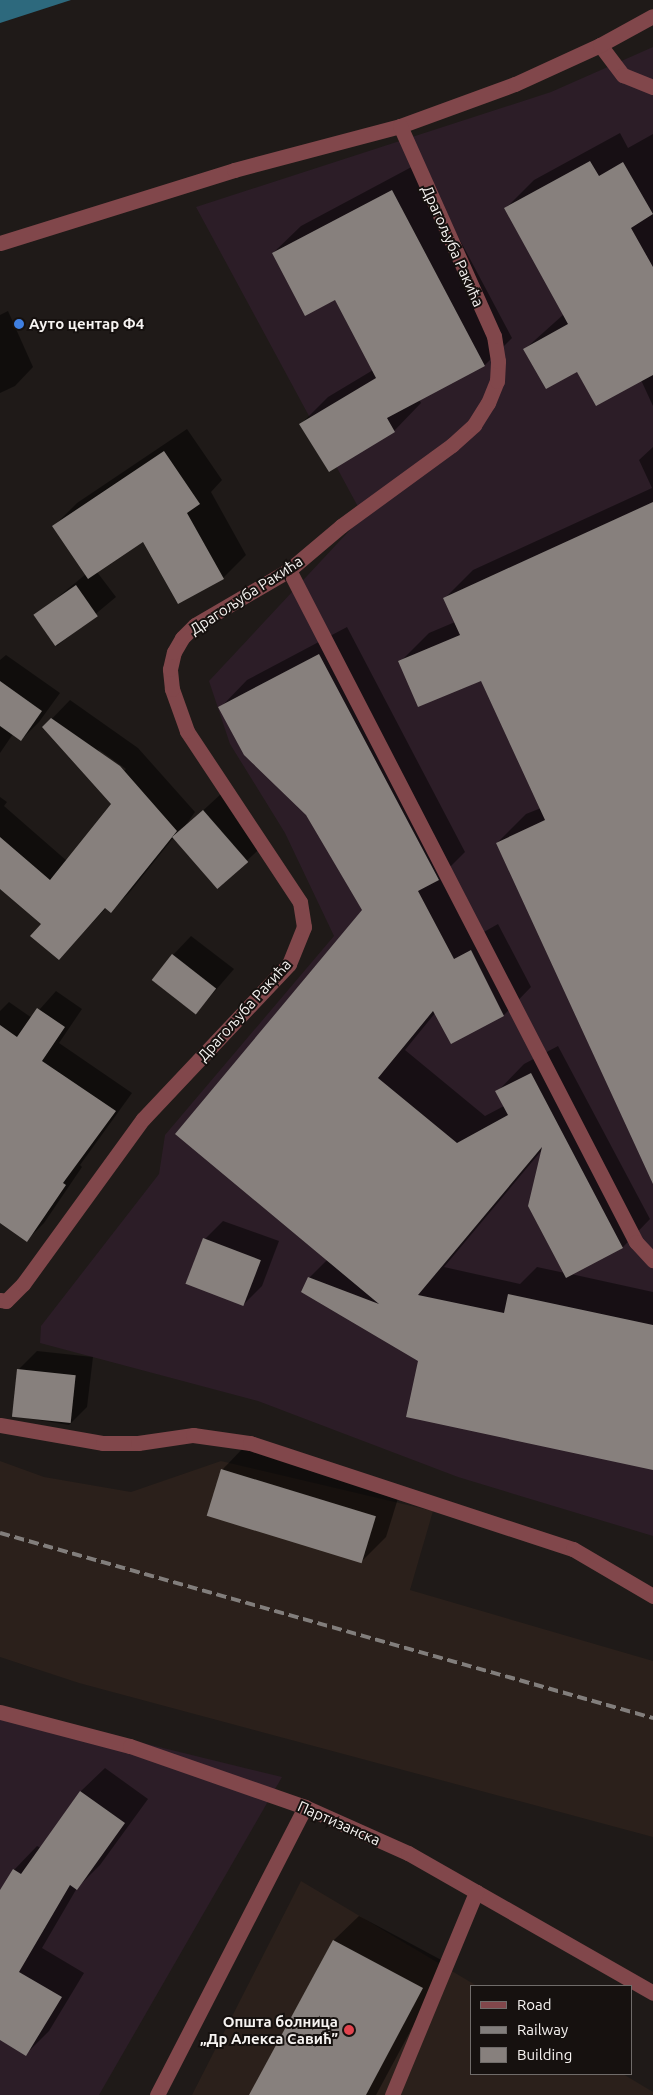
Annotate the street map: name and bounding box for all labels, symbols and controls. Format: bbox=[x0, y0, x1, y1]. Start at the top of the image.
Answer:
street label: Драгољуба Ракића bbox=[418, 183, 488, 309]
place label: Ауто центар Ф4 bbox=[29, 315, 144, 333]
marker: Ауто центар Ф4 bbox=[13, 318, 25, 330]
street label: Драгољуба Ракића bbox=[186, 552, 306, 638]
street label: Драгољуба Ракића bbox=[193, 955, 295, 1065]
street label: Партизанска bbox=[295, 1797, 383, 1849]
legend bbox=[470, 1985, 633, 2075]
text: Road bbox=[517, 1996, 552, 2013]
place label: Општа болница „Др Алекса Савић” bbox=[200, 2012, 338, 2047]
text: Railway bbox=[517, 2021, 568, 2038]
marker: Општа болница „Др Алекса Савић” bbox=[342, 2023, 356, 2037]
text: Building bbox=[517, 2046, 572, 2063]

